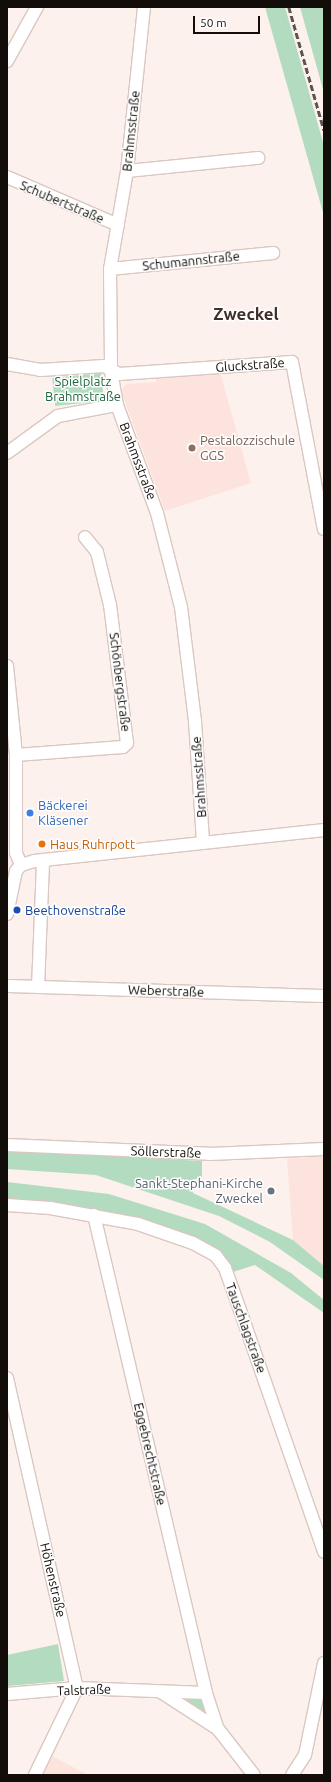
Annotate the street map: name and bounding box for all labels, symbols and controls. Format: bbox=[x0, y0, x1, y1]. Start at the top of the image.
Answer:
scale bar bbox=[195, 8, 262, 34]
text: 50 m bbox=[200, 16, 227, 29]
street label: Brahmsstraße bbox=[119, 90, 143, 172]
street label: Schubertstraße bbox=[18, 177, 106, 227]
street label: Schumannstraße bbox=[142, 248, 240, 274]
district label: Zweckel bbox=[213, 304, 279, 324]
street label: Gluckstraße bbox=[215, 355, 285, 375]
park label: Spielplatz Brahmstraße bbox=[45, 374, 121, 405]
street label: Brahmsstraße bbox=[116, 420, 160, 502]
place label: Pestalozzischule GGS bbox=[200, 433, 295, 464]
marker: Pestalozzischule GGS bbox=[187, 443, 197, 453]
street label: Schönbergstraße bbox=[106, 632, 134, 732]
street label: Brahmsstraße bbox=[188, 736, 210, 818]
place label: Bäckerei Kläsener bbox=[38, 798, 88, 829]
marker: Bäckerei Kläsener bbox=[25, 808, 35, 818]
place label: Haus Ruhrpott bbox=[50, 836, 135, 852]
marker: Haus Ruhrpott bbox=[37, 839, 47, 849]
place label: Beethovenstraße bbox=[25, 902, 126, 918]
marker: Beethovenstraße bbox=[12, 905, 22, 915]
street label: Weberstraße bbox=[128, 982, 204, 1000]
street label: Söllerstraße bbox=[130, 1143, 202, 1161]
place label: Sankt-Stephani-Kirche Zweckel bbox=[135, 1176, 263, 1207]
marker: Sankt-Stephani-Kirche Zweckel bbox=[266, 1186, 276, 1196]
street label: Tauschlagstraße bbox=[222, 1281, 270, 1375]
street label: Eggebrechtstraße bbox=[131, 1401, 169, 1507]
street label: Höhenstraße bbox=[37, 1541, 69, 1619]
street label: Talstraße bbox=[57, 1681, 111, 1699]

